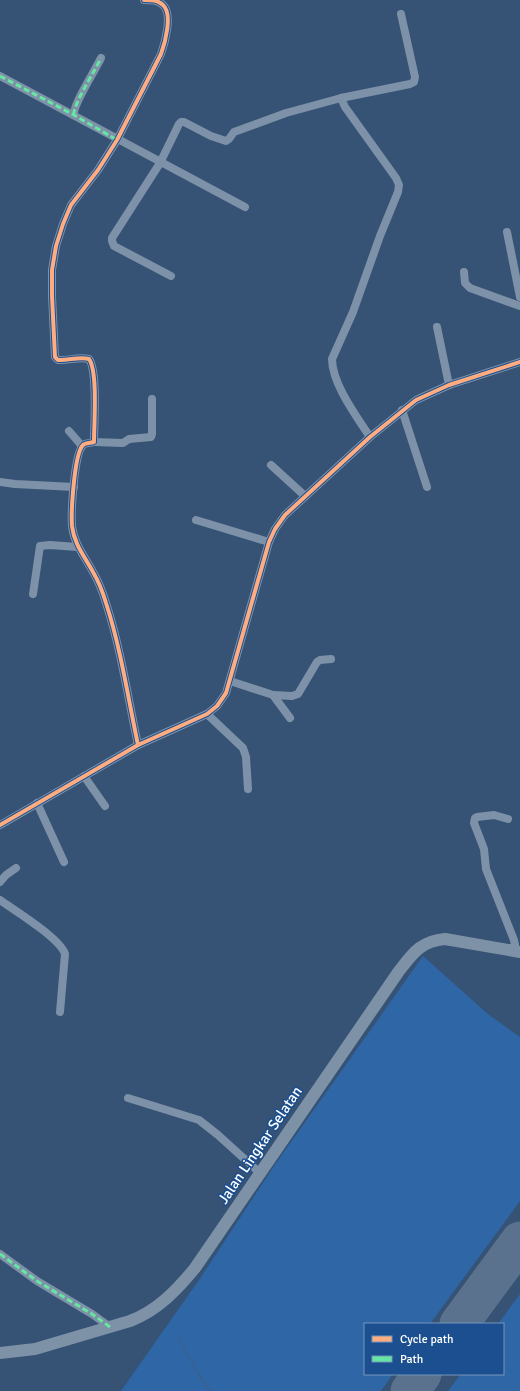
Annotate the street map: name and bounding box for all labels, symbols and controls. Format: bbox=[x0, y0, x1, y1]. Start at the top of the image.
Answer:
street label: Jalan Lingkar Selatan bbox=[214, 1083, 306, 1207]
legend bbox=[364, 1323, 504, 1375]
text: Cycle path bbox=[400, 1332, 453, 1347]
text: Path bbox=[400, 1352, 423, 1367]

